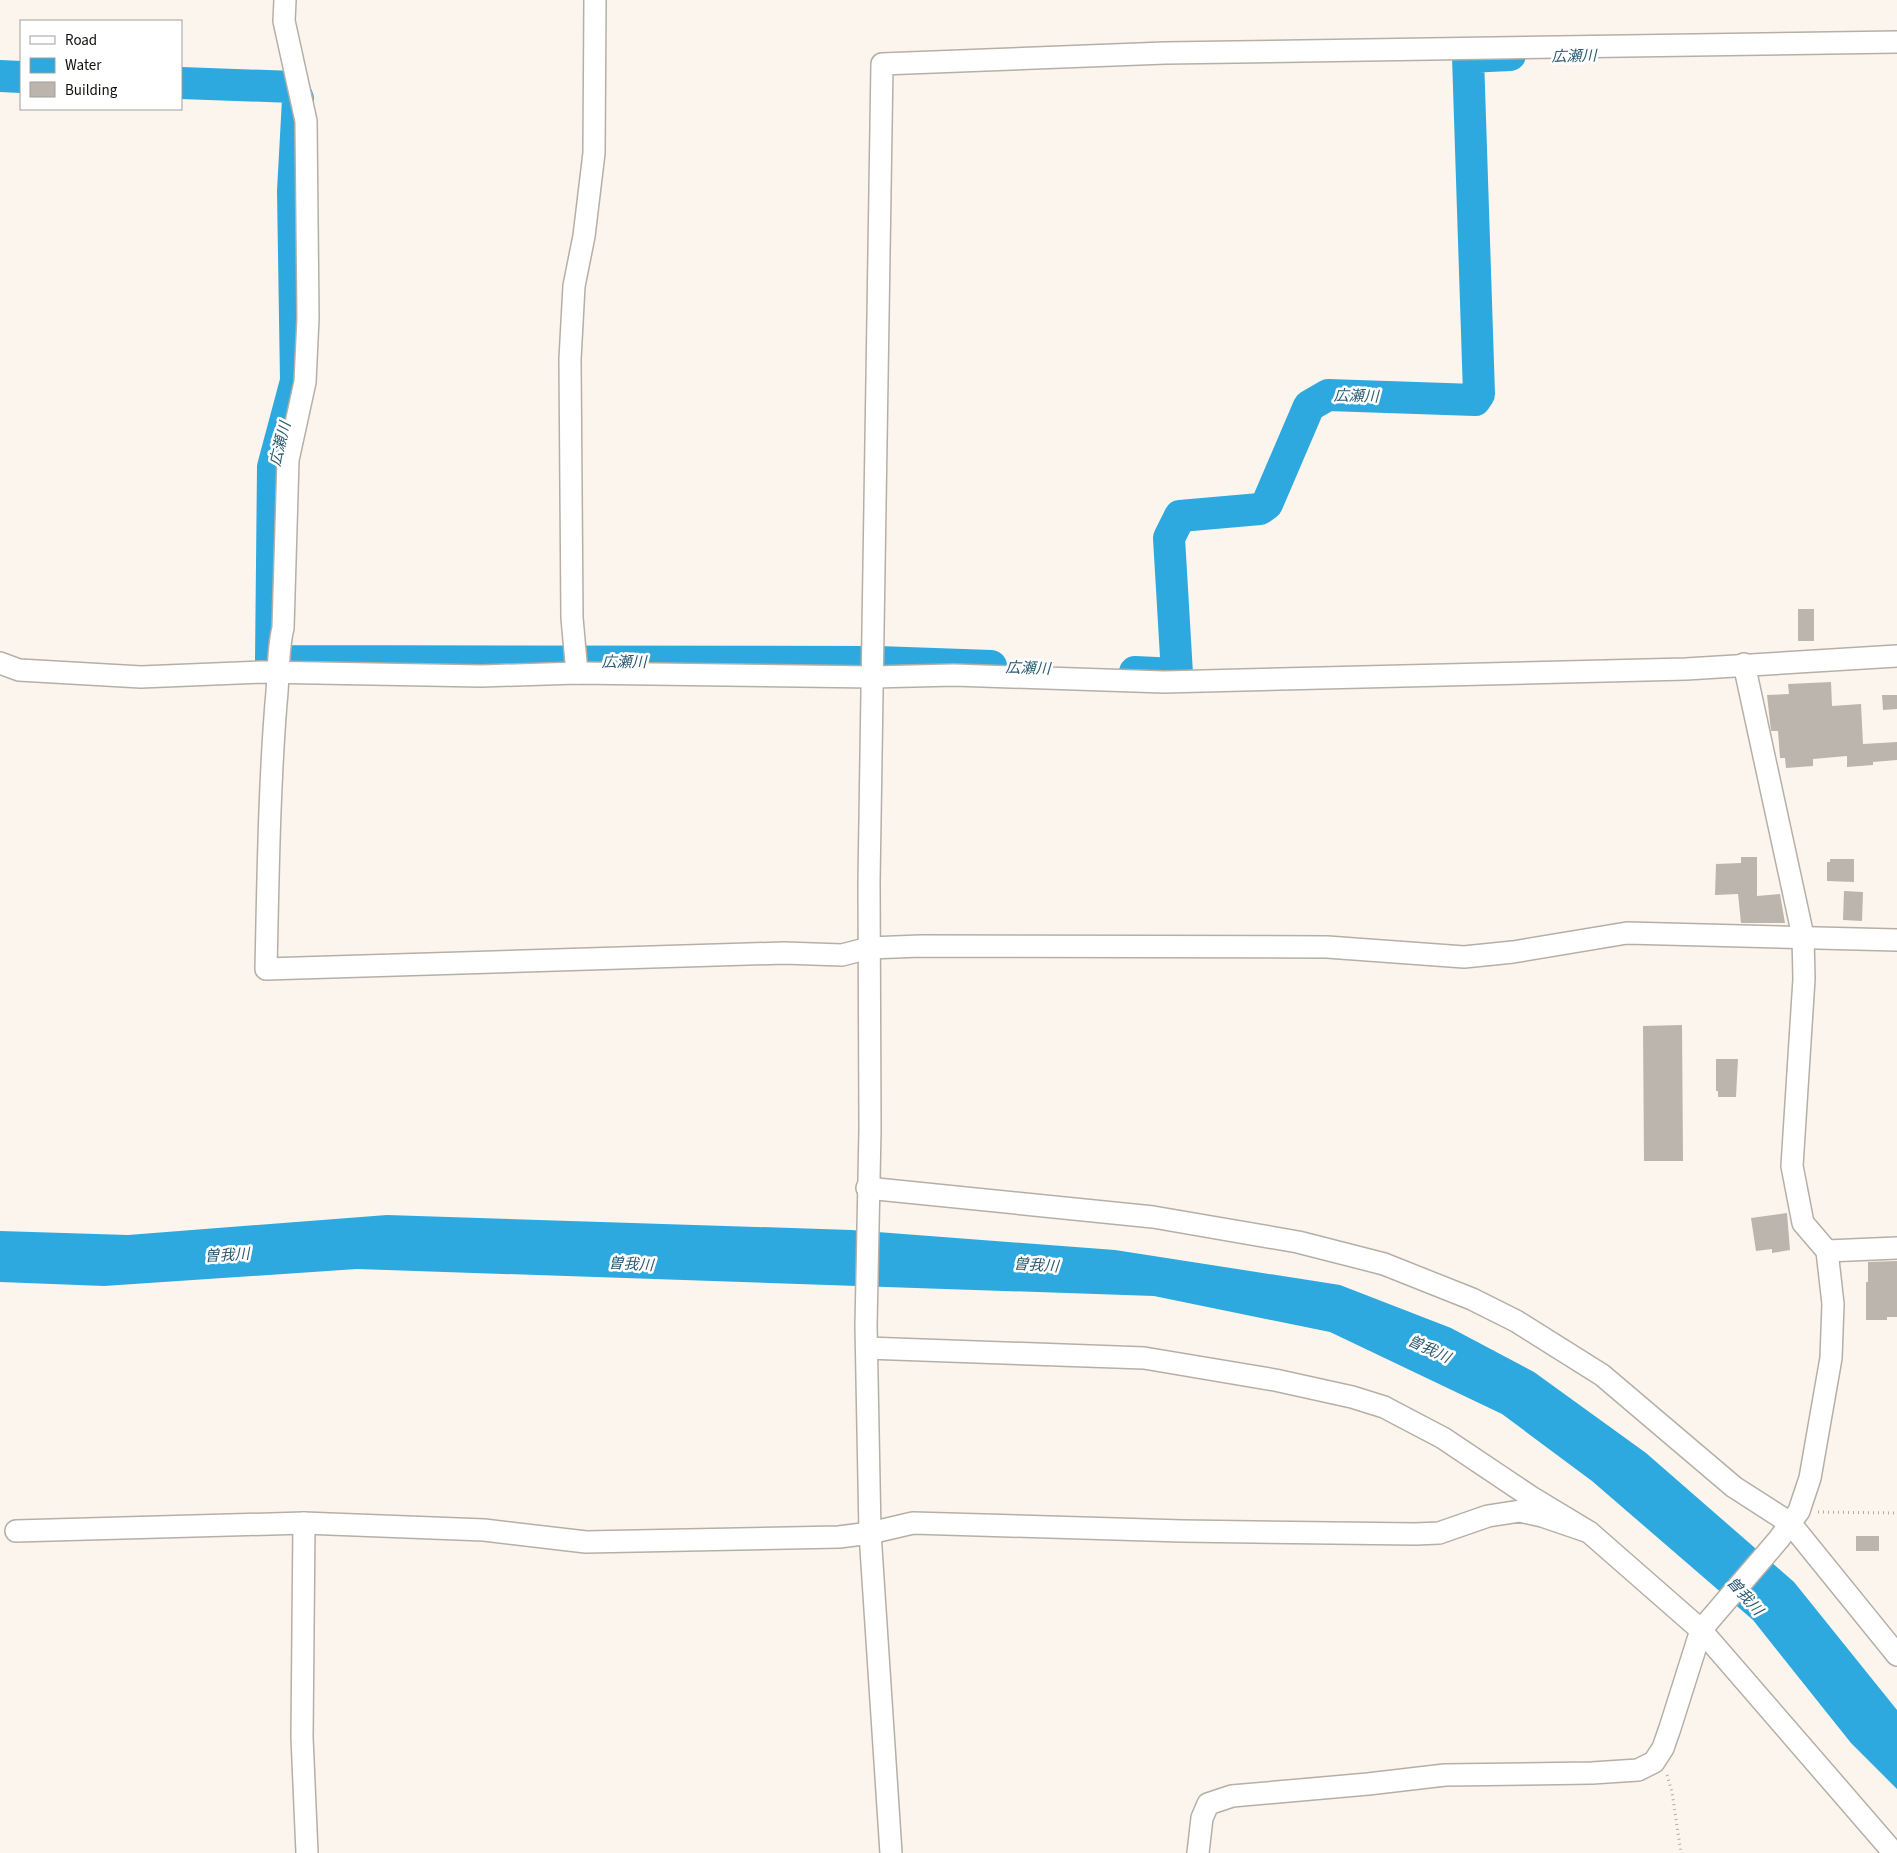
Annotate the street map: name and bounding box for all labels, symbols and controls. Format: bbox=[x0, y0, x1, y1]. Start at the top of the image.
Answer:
legend bbox=[20, 20, 182, 110]
text: Road bbox=[65, 30, 97, 51]
water label: 広瀬川 bbox=[1551, 46, 1599, 67]
text: Water bbox=[65, 55, 102, 76]
text: Building bbox=[65, 80, 118, 101]
water label: 広瀬川 bbox=[1333, 386, 1381, 407]
water label: 広瀬川 bbox=[265, 418, 297, 469]
water label: 広瀬川 bbox=[601, 652, 648, 673]
water label: 広瀬川 bbox=[1005, 657, 1053, 680]
water label: 曽我川 bbox=[204, 1244, 252, 1267]
water label: 曽我川 bbox=[608, 1253, 656, 1276]
water label: 曽我川 bbox=[1013, 1253, 1061, 1278]
water label: 曽我川 bbox=[1404, 1330, 1455, 1369]
water label: 曽我川 bbox=[1722, 1573, 1769, 1622]

